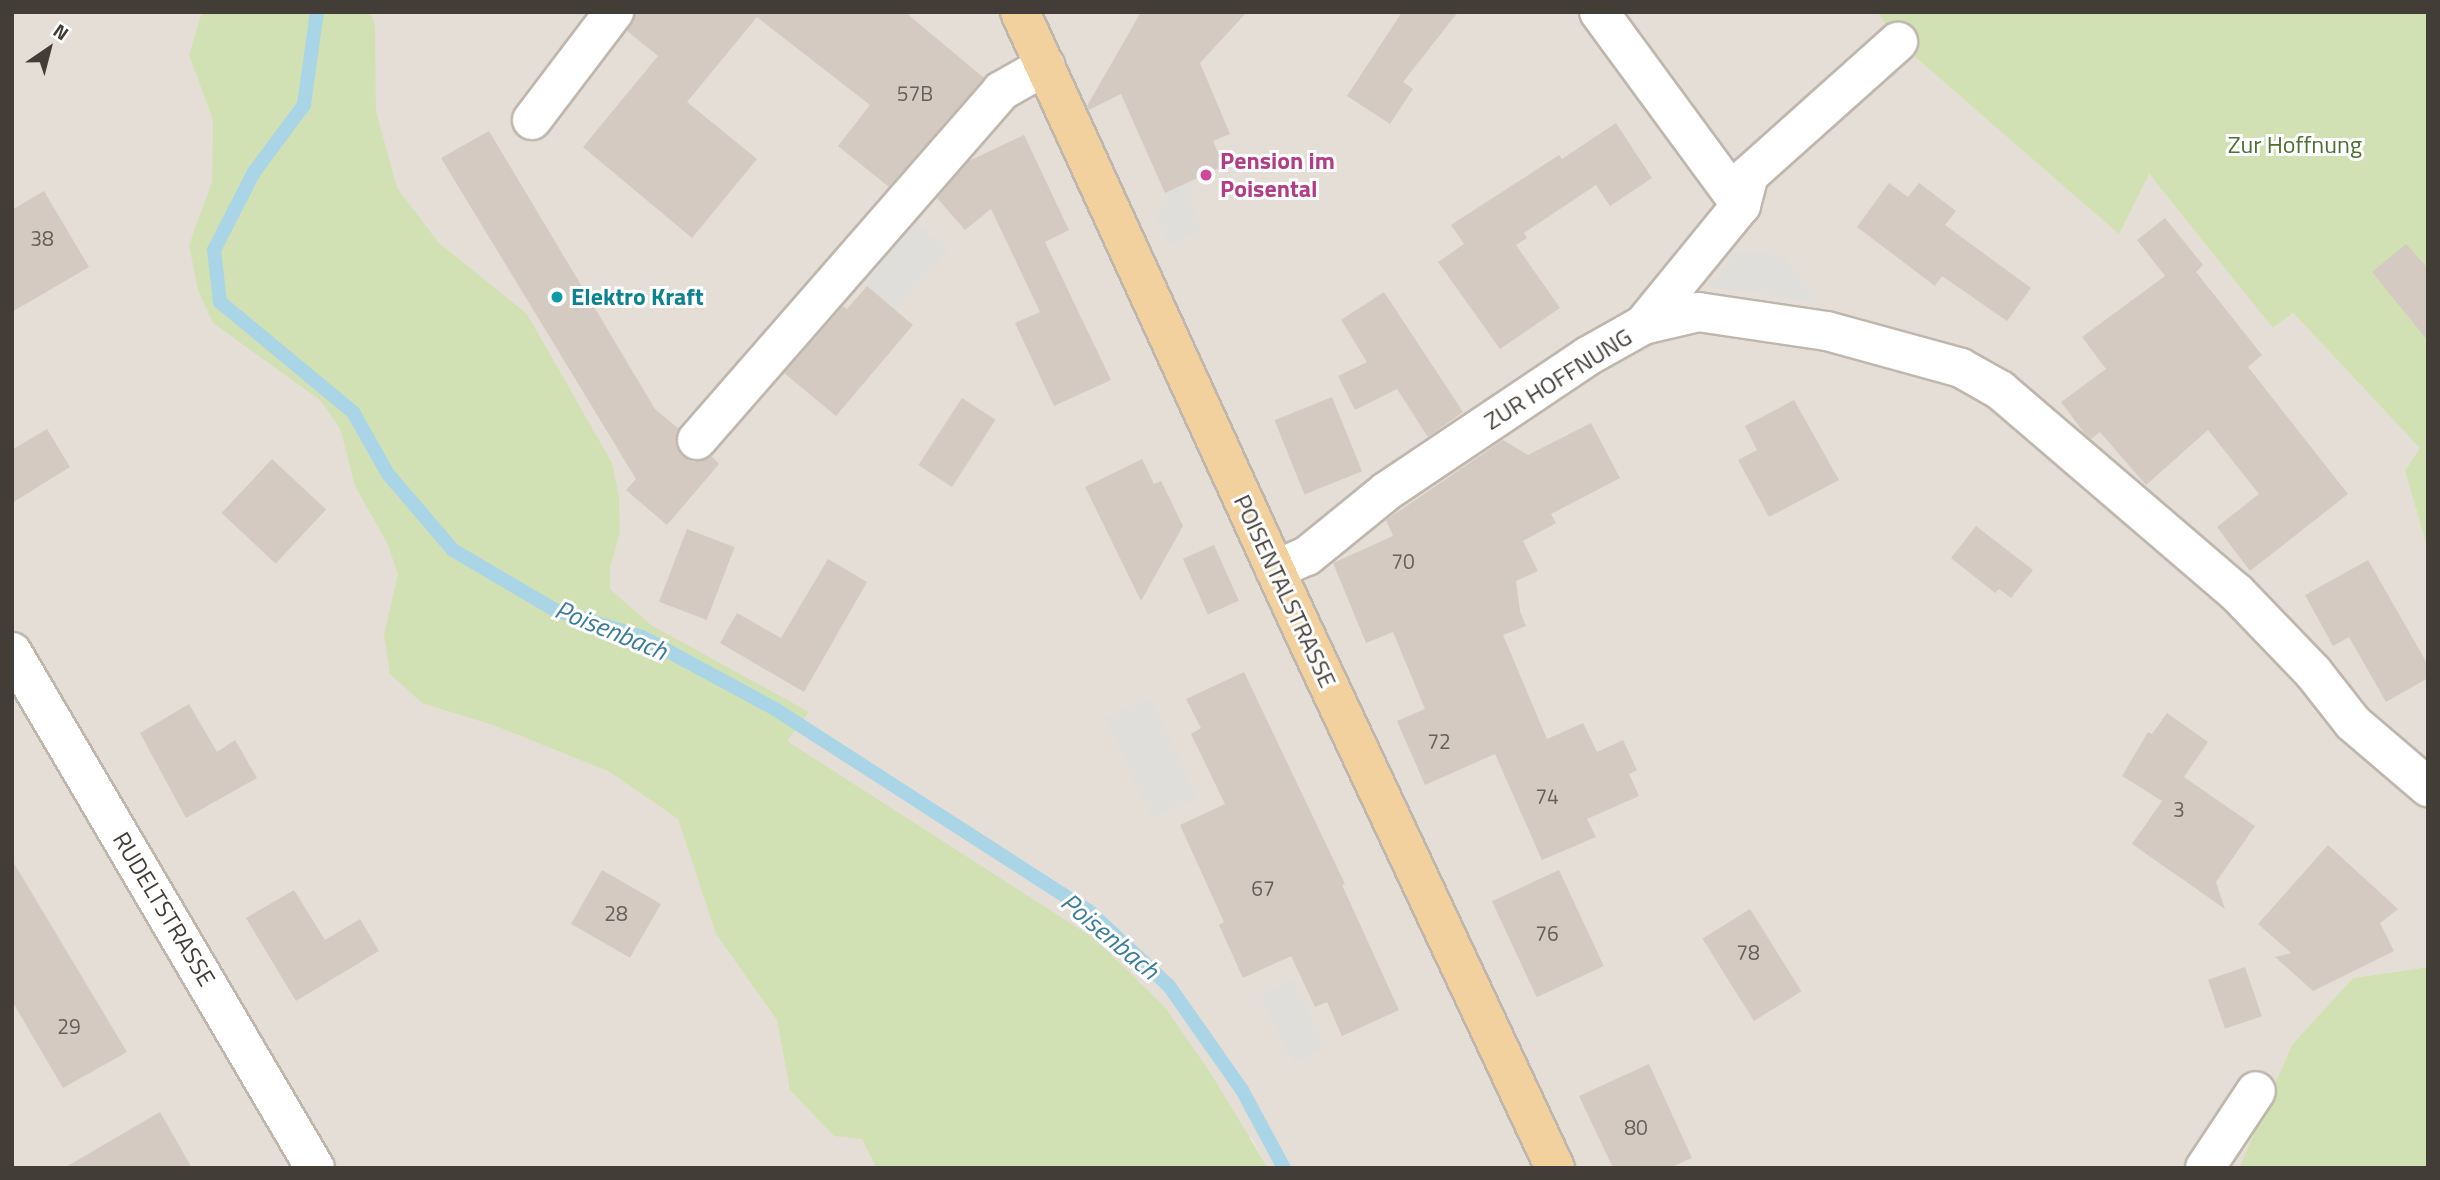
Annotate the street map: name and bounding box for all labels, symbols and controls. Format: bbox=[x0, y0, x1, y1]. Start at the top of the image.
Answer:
north arrow bbox=[14, 14, 84, 84]
text: N bbox=[48, 16, 75, 47]
house number: 57B bbox=[897, 80, 933, 106]
park label: Zur Hoffnung bbox=[2228, 131, 2362, 159]
place label: Pension im Poisental bbox=[1220, 147, 1335, 203]
marker: Pension im Poisental bbox=[1198, 167, 1214, 183]
house number: 38 bbox=[30, 225, 54, 251]
place label: Elektro Kraft bbox=[571, 283, 704, 311]
marker: Elektro Kraft bbox=[549, 289, 565, 305]
street label: ZUR HOFFNUNG bbox=[1479, 322, 1637, 436]
street label: POISENTALSTRASSE bbox=[1228, 490, 1342, 692]
house number: 70 bbox=[1391, 548, 1415, 574]
water label: Poisenbach bbox=[550, 593, 672, 667]
house number: 72 bbox=[1427, 728, 1451, 754]
house number: 74 bbox=[1535, 783, 1559, 809]
house number: 3 bbox=[2173, 796, 2185, 822]
street label: RUDELTSTRASSE bbox=[107, 827, 221, 991]
house number: 67 bbox=[1251, 875, 1275, 901]
water label: Poisenbach bbox=[1055, 886, 1165, 986]
house number: 28 bbox=[604, 900, 628, 926]
house number: 76 bbox=[1535, 920, 1559, 946]
house number: 78 bbox=[1736, 939, 1760, 965]
house number: 29 bbox=[57, 1013, 81, 1039]
house number: 80 bbox=[1624, 1114, 1648, 1140]

